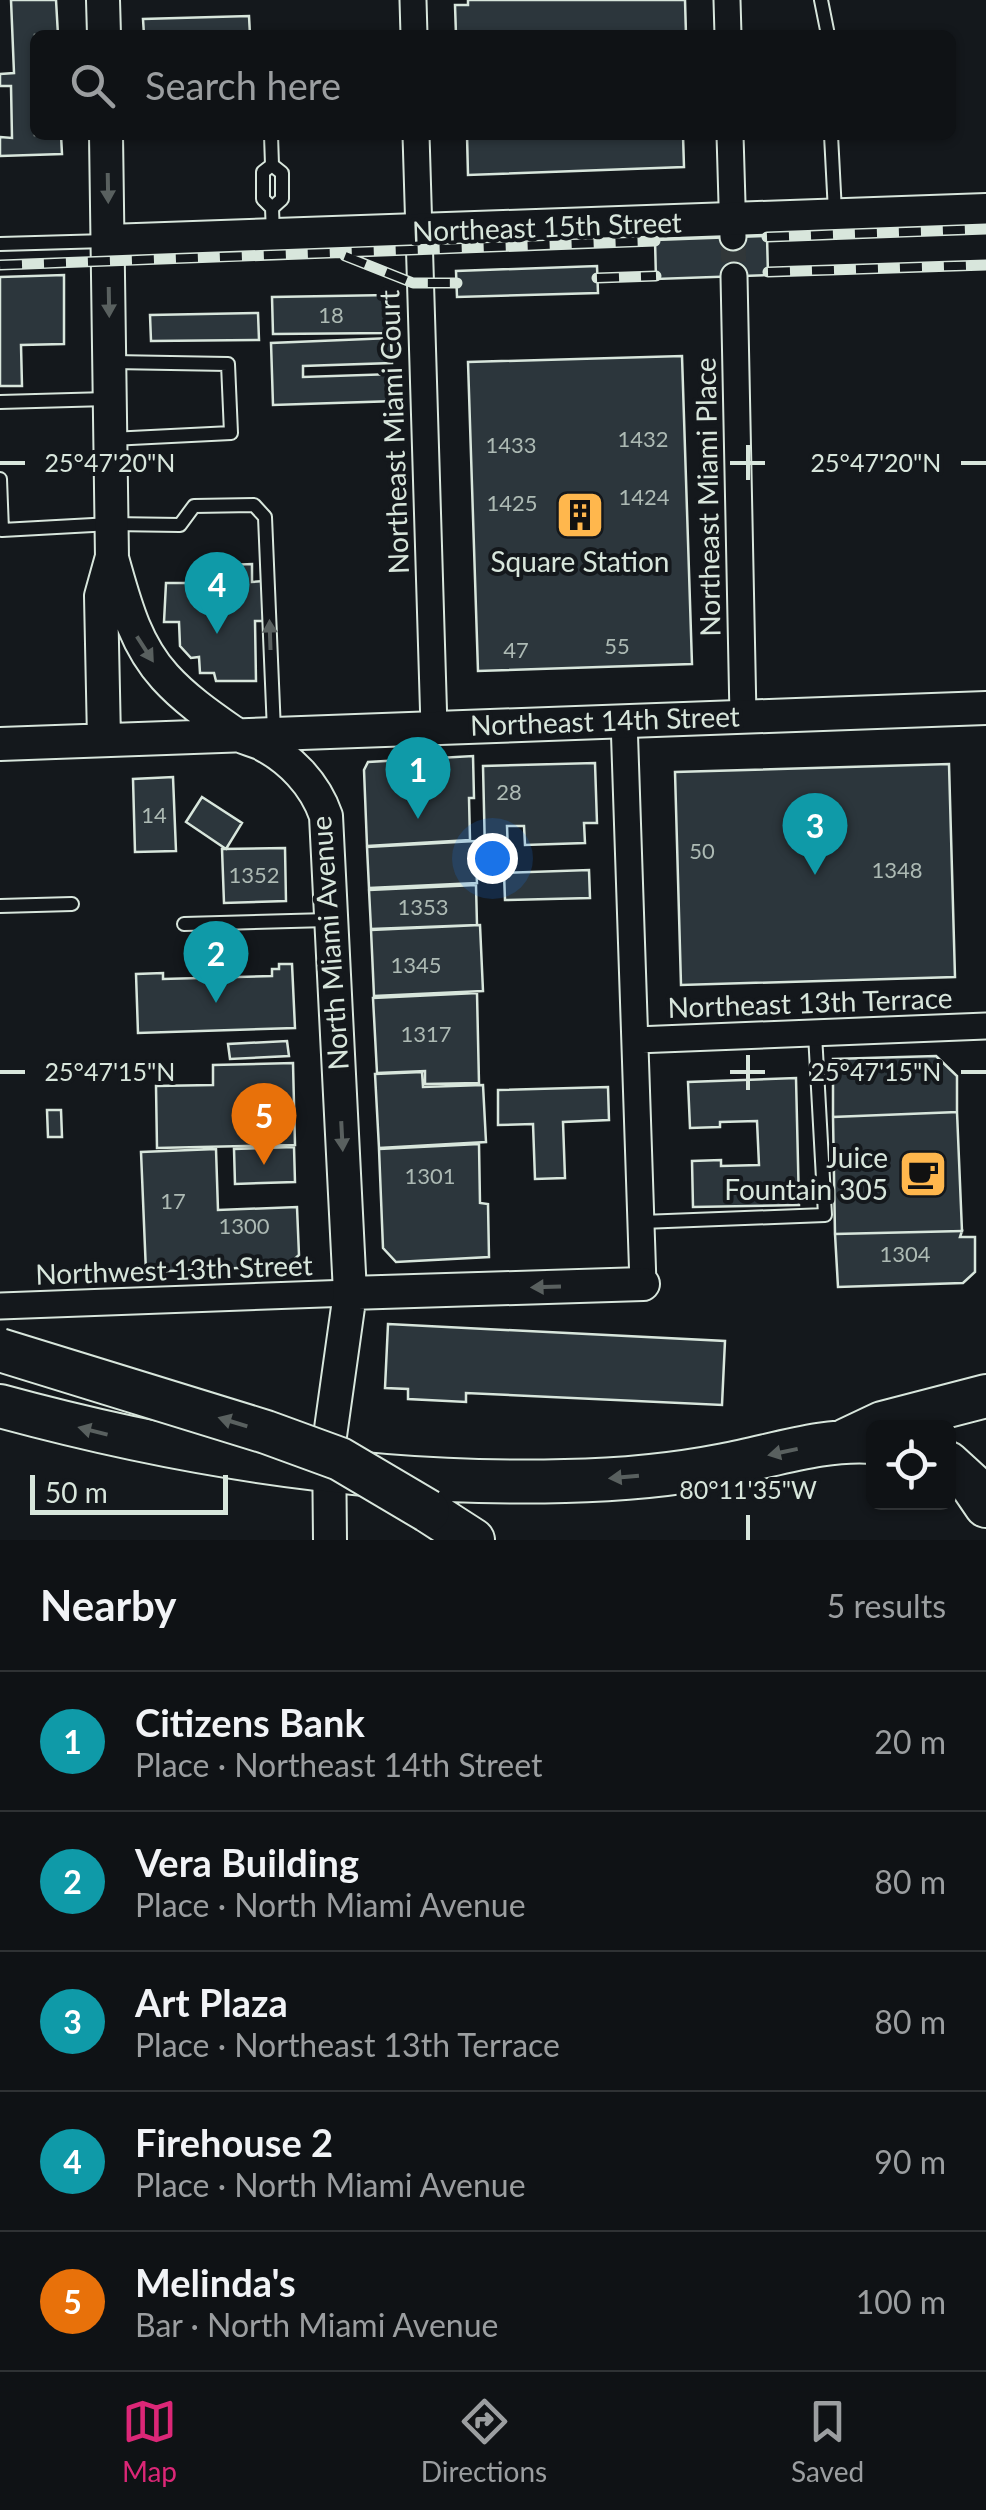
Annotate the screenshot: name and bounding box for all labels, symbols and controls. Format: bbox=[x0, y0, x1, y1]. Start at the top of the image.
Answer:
search box bbox=[30, 30, 956, 140]
icon: search bbox=[65, 58, 120, 113]
text: Search here bbox=[145, 62, 341, 108]
one-way arrow bbox=[100, 173, 116, 205]
street label: Northeast 15th Street bbox=[412, 204, 682, 248]
one-way arrow bbox=[102, 286, 118, 318]
street label: Northeast Miami Court bbox=[371, 289, 415, 575]
house number: 18 bbox=[318, 301, 344, 328]
street label: Northeast Miami Place bbox=[688, 357, 726, 637]
house number: 1432 bbox=[617, 425, 669, 452]
house number: 1433 bbox=[485, 431, 537, 458]
text: 25°47'20"N bbox=[45, 447, 175, 477]
text: 25°47'20"N bbox=[811, 447, 941, 477]
house number: 1424 bbox=[618, 483, 670, 510]
house number: 1425 bbox=[486, 489, 538, 516]
building icon: Square Station bbox=[554, 489, 606, 541]
place label: Square Station bbox=[491, 544, 669, 578]
pin: 4 bbox=[184, 552, 250, 634]
one-way arrow bbox=[262, 618, 278, 650]
house number: 55 bbox=[604, 632, 630, 659]
one-way arrow bbox=[136, 635, 154, 662]
house number: 47 bbox=[503, 636, 529, 663]
street label: Northeast 14th Street bbox=[470, 698, 740, 742]
pin: 1 bbox=[386, 736, 450, 819]
house number: 28 bbox=[496, 778, 522, 805]
pin: 3 bbox=[782, 792, 848, 875]
house number: 14 bbox=[141, 801, 167, 828]
street label: North Miami Avenue bbox=[303, 815, 355, 1071]
your location bbox=[467, 833, 518, 884]
house number: 50 bbox=[689, 837, 715, 864]
house number: 1348 bbox=[871, 856, 923, 883]
house number: 1352 bbox=[228, 861, 280, 888]
house number: 1353 bbox=[397, 893, 449, 920]
pin: 2 bbox=[184, 920, 248, 1003]
house number: 1345 bbox=[390, 951, 442, 978]
street label: Northeast 13th Terrace bbox=[667, 980, 953, 1024]
house number: 1317 bbox=[400, 1020, 452, 1047]
text: 25°47'15"N bbox=[45, 1056, 175, 1086]
text: 25°47'15"N bbox=[811, 1056, 941, 1086]
pin: 5 bbox=[232, 1082, 296, 1165]
one-way arrow bbox=[334, 1120, 350, 1152]
place label: Juice Fountain 305 bbox=[724, 1140, 888, 1206]
cafe icon: Juice Fountain 305 bbox=[897, 1148, 949, 1200]
house number: 1301 bbox=[404, 1162, 456, 1189]
house number: 17 bbox=[160, 1187, 186, 1214]
house number: 1300 bbox=[218, 1212, 270, 1239]
house number: 1304 bbox=[879, 1240, 931, 1267]
street label: Northwest 13th Street bbox=[35, 1247, 313, 1291]
one-way arrow bbox=[529, 1279, 561, 1295]
one-way arrow bbox=[218, 1413, 248, 1428]
map controls bbox=[866, 1420, 956, 1510]
button: locate bbox=[866, 1420, 956, 1510]
one-way arrow bbox=[78, 1422, 109, 1438]
one-way arrow bbox=[767, 1445, 798, 1461]
one-way arrow bbox=[607, 1469, 639, 1485]
scale bar bbox=[30, 1470, 228, 1514]
text: 80°11'35"W bbox=[679, 1474, 817, 1504]
text: 50 m bbox=[45, 1475, 108, 1509]
text: Nearby bbox=[40, 1580, 177, 1630]
text: 5 results bbox=[827, 1586, 946, 1625]
text: Citizens Bank bbox=[135, 1699, 365, 1745]
text: 1 bbox=[63, 1722, 82, 1761]
text: 20 m bbox=[874, 1722, 946, 1761]
text: Place · Northeast 14th Street bbox=[135, 1745, 542, 1784]
text: Vera Building bbox=[135, 1839, 359, 1885]
text: 2 bbox=[63, 1862, 82, 1901]
text: 80 m bbox=[874, 1862, 946, 1901]
text: Place · North Miami Avenue bbox=[135, 1885, 526, 1924]
text: Art Plaza bbox=[135, 1979, 288, 2025]
text: 3 bbox=[63, 2002, 82, 2041]
text: 80 m bbox=[874, 2002, 946, 2041]
text: Place · Northeast 13th Terrace bbox=[135, 2025, 560, 2064]
text: Firehouse 2 bbox=[135, 2119, 333, 2165]
text: 4 bbox=[63, 2142, 82, 2181]
text: 90 m bbox=[874, 2142, 946, 2181]
text: Place · North Miami Avenue bbox=[135, 2165, 526, 2204]
text: Melinda's bbox=[135, 2259, 296, 2305]
text: 5 bbox=[63, 2282, 82, 2321]
text: 100 m bbox=[856, 2282, 946, 2321]
text: Bar · North Miami Avenue bbox=[135, 2305, 498, 2344]
tab: Map bbox=[122, 2394, 177, 2488]
tab: Directions bbox=[421, 2394, 547, 2488]
tab: Saved bbox=[791, 2394, 864, 2488]

